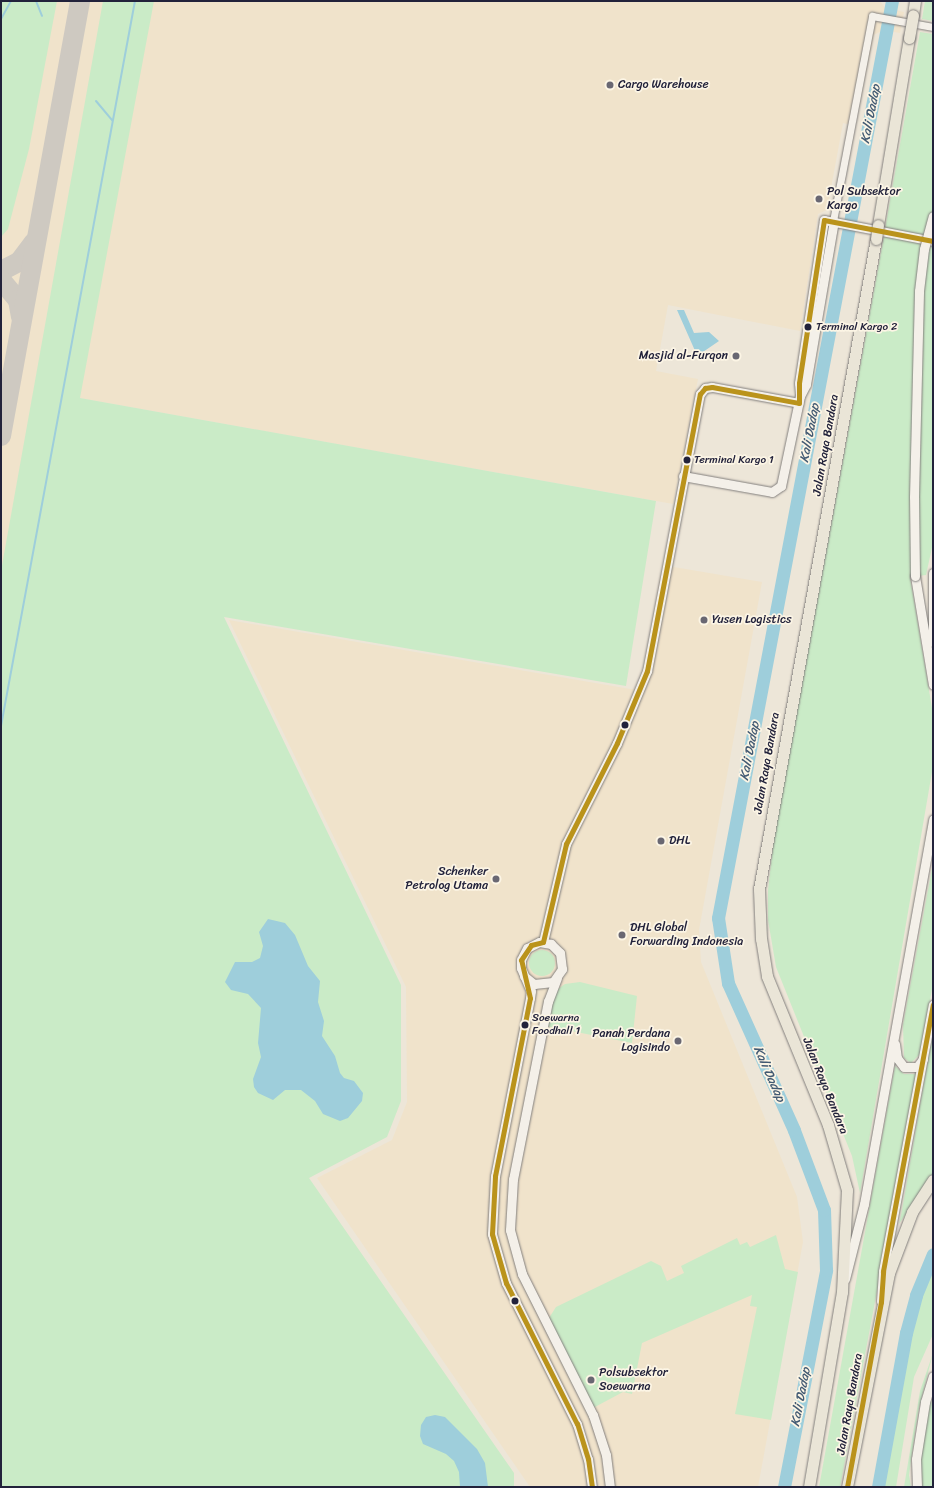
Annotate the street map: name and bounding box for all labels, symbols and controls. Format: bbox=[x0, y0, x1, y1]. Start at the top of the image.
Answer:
place label: Cargo Warehouse bbox=[618, 78, 708, 92]
marker: Cargo Warehouse bbox=[605, 80, 615, 90]
water label: Kali Dadap bbox=[858, 83, 884, 145]
place label: Pol Subsektor Kargo bbox=[827, 185, 902, 213]
marker: Pol Subsektor Kargo bbox=[814, 194, 824, 204]
place label: Terminal Kargo 2 bbox=[816, 320, 897, 334]
marker: Terminal Kargo 2 bbox=[803, 322, 813, 332]
place label: Masjid al-Furqon bbox=[639, 349, 728, 363]
marker: Masjid al-Furqon bbox=[731, 351, 741, 361]
street label: Jalan Raya Bandara bbox=[810, 393, 842, 497]
water label: Kali Dadap bbox=[797, 402, 823, 464]
place label: Terminal Kargo 1 bbox=[694, 453, 774, 467]
marker: Terminal Kargo 1 bbox=[682, 455, 692, 465]
place label: Yusen Logistics bbox=[712, 613, 791, 627]
marker: Yusen Logistics bbox=[699, 615, 709, 625]
street label: Jalan Raya Bandara bbox=[751, 711, 783, 815]
unlabelled marker bbox=[620, 720, 630, 730]
water label: Kali Dadap bbox=[737, 720, 763, 782]
place label: DHL bbox=[669, 834, 690, 848]
marker: DHL bbox=[656, 836, 666, 846]
place label: Schenker Petrolog Utama bbox=[405, 865, 488, 893]
marker: Schenker Petrolog Utama bbox=[491, 874, 501, 884]
place label: DHL Global Forwarding Indonesia bbox=[630, 921, 743, 949]
marker: DHL Global Forwarding Indonesia bbox=[617, 930, 627, 940]
place label: Soewarna Foodhall 1 bbox=[532, 1012, 580, 1038]
marker: Soewarna Foodhall 1 bbox=[520, 1020, 530, 1030]
place label: Panah Perdana Logisindo bbox=[592, 1027, 670, 1055]
marker: Panah Perdana Logisindo bbox=[673, 1036, 683, 1046]
street label: Jalan Raya Bandara bbox=[799, 1036, 851, 1136]
water label: Kali Dadap bbox=[750, 1044, 788, 1104]
unlabelled marker bbox=[510, 1296, 520, 1306]
street label: Jalan Raya Bandara bbox=[834, 1352, 866, 1456]
place label: Polsubsektor Soewarna bbox=[599, 1366, 668, 1394]
water label: Kali Dadap bbox=[788, 1366, 814, 1428]
marker: Polsubsektor Soewarna bbox=[586, 1375, 596, 1385]

